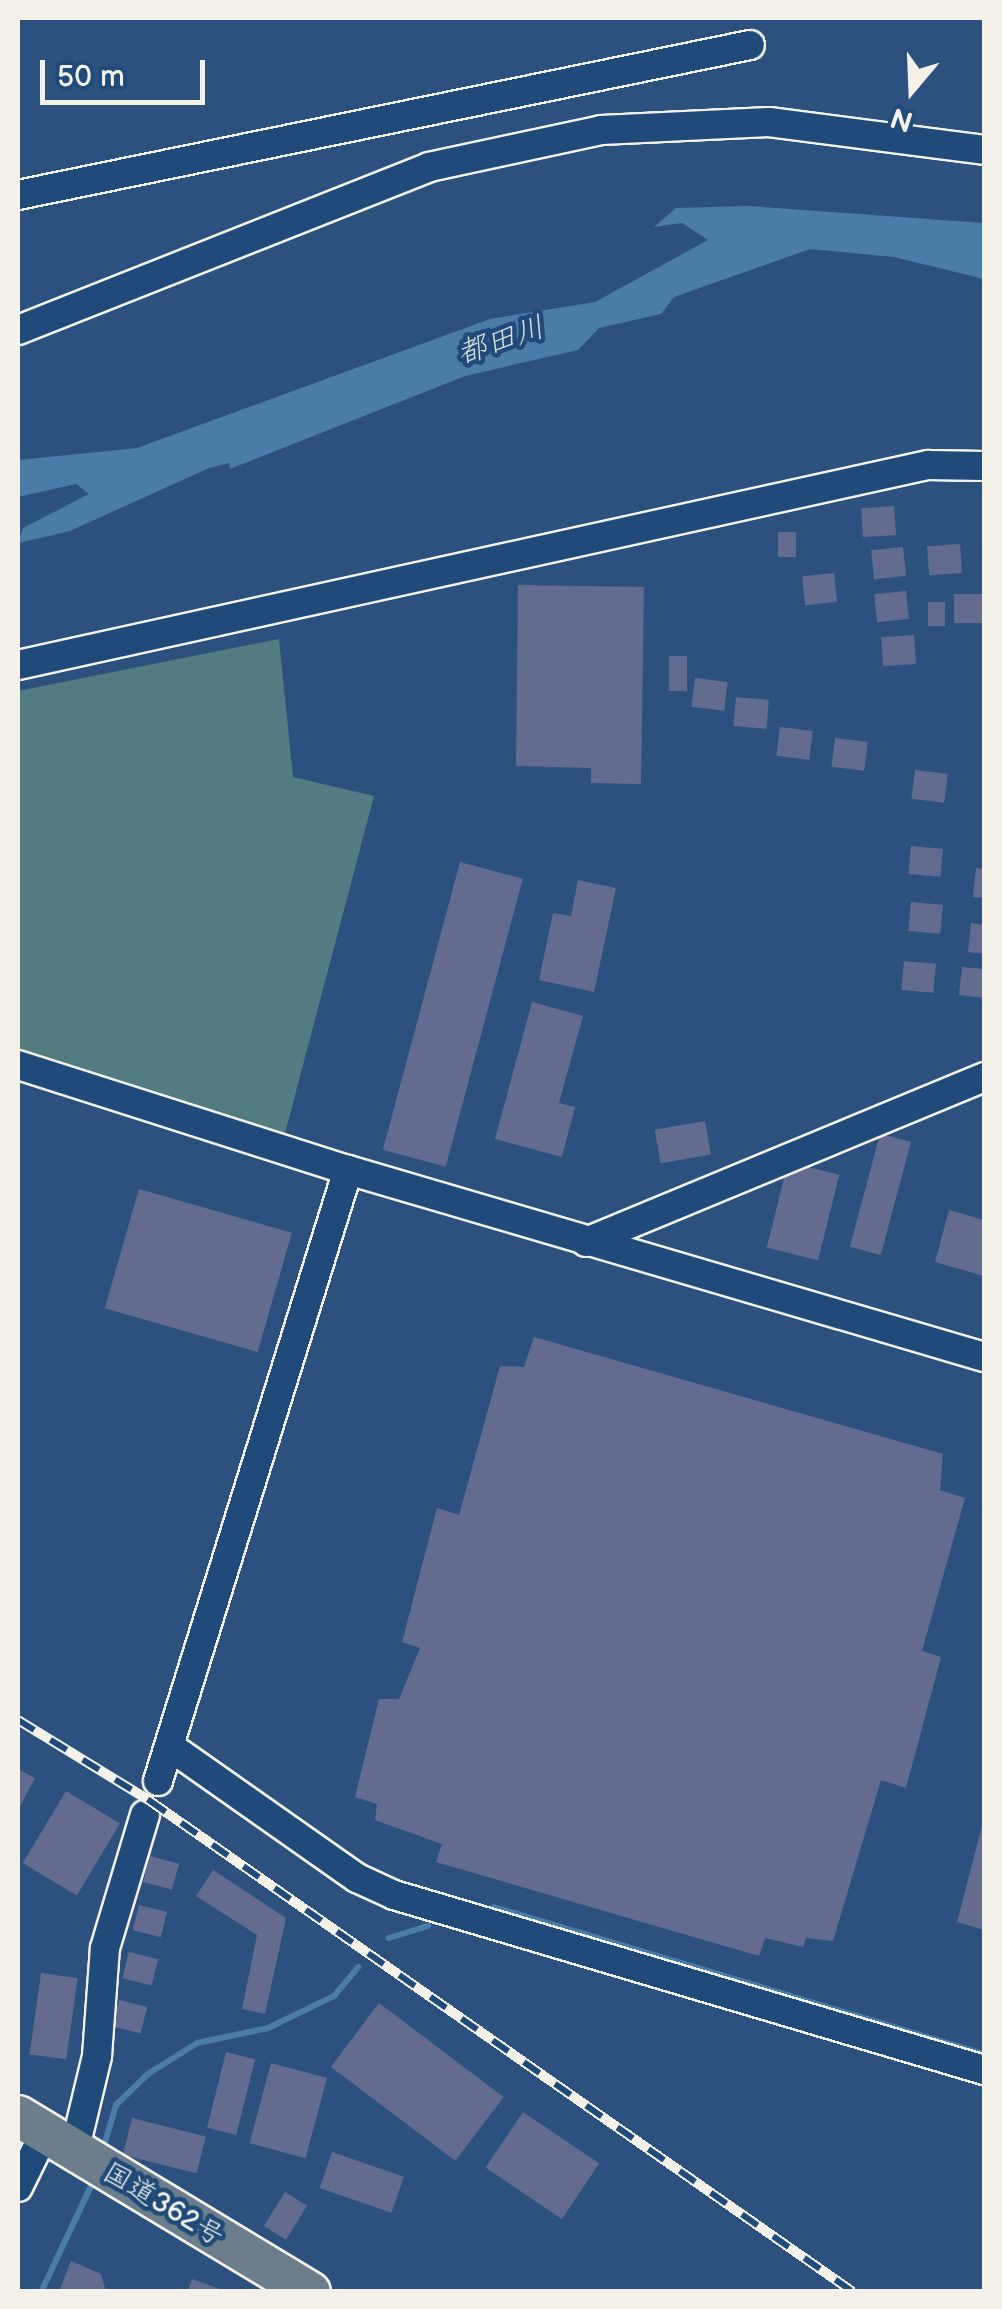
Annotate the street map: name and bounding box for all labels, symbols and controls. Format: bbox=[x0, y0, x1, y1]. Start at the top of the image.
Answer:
scale bar bbox=[45, 40, 210, 102]
north arrow bbox=[862, 40, 962, 140]
text: 50 m bbox=[57, 59, 125, 95]
text: N bbox=[887, 100, 917, 138]
water label: 都田川 bbox=[453, 309, 549, 373]
street label: 国道362号 bbox=[97, 2156, 229, 2254]

